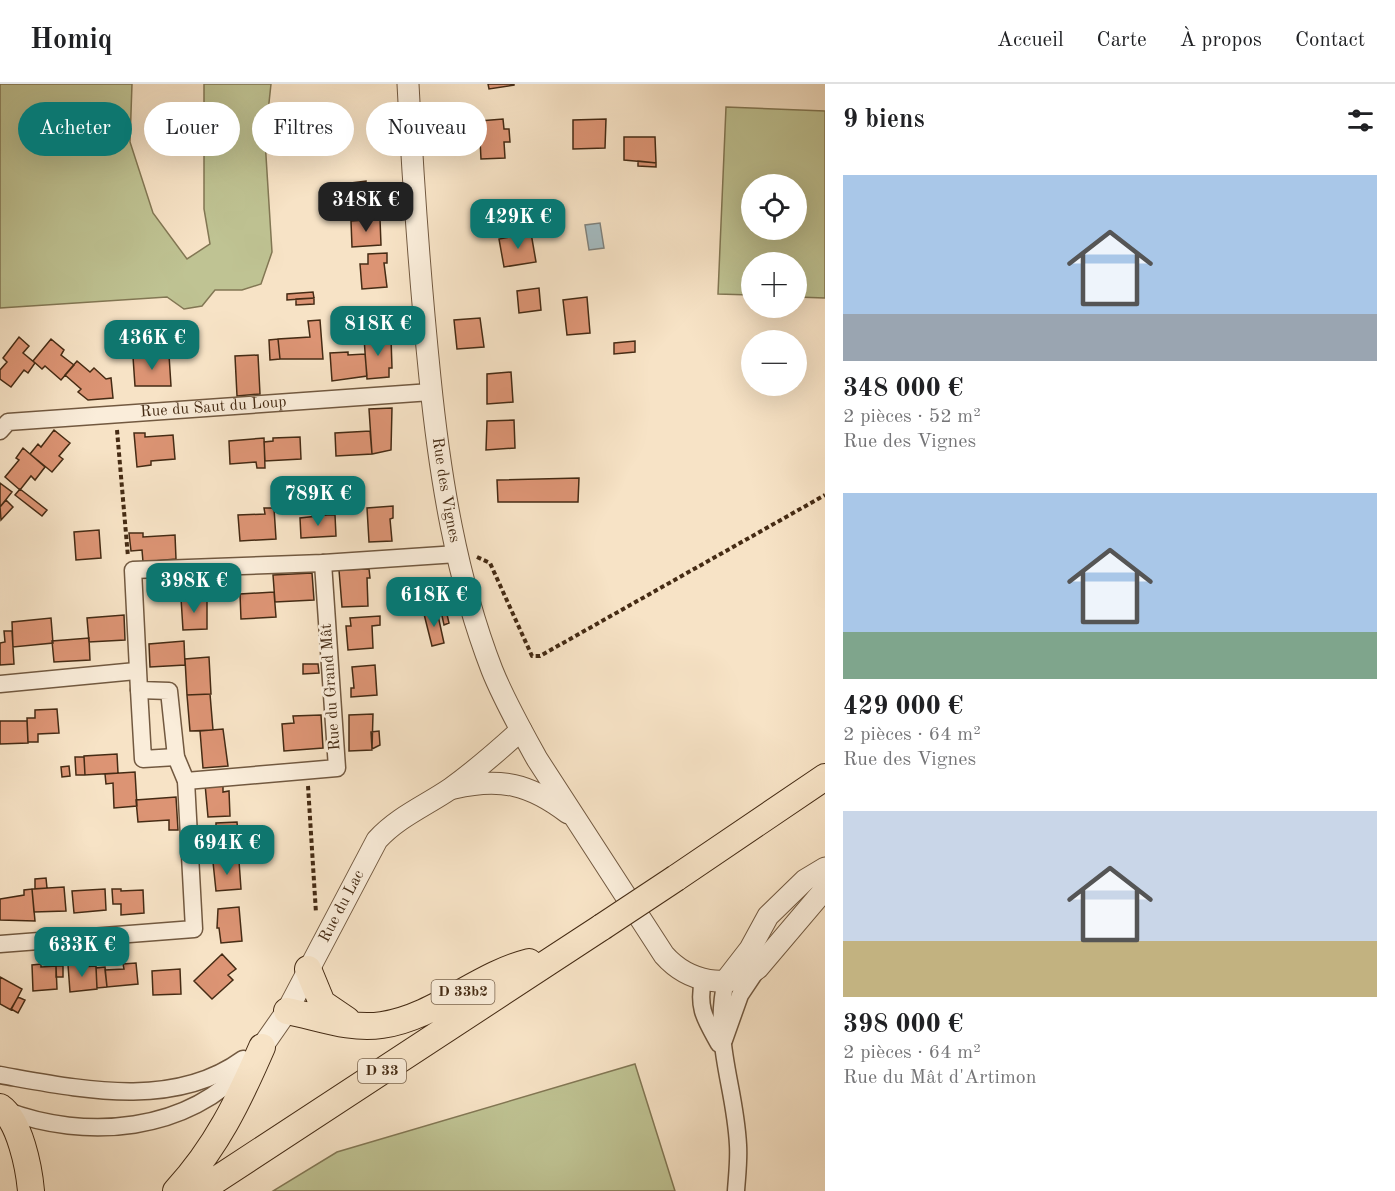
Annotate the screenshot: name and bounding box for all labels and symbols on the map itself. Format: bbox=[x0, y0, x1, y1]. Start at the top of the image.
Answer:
pin: 348K € bbox=[317, 182, 415, 233]
pin: 429K € bbox=[469, 199, 567, 250]
pin: 818K € bbox=[329, 306, 427, 357]
pin: 436K € bbox=[103, 320, 201, 371]
street label: Rue du Saut du Loup bbox=[140, 394, 287, 421]
street label: Rue des Vignes bbox=[429, 436, 462, 544]
pin: 789K € bbox=[269, 476, 367, 527]
pin: 398K € bbox=[145, 563, 243, 614]
pin: 618K € bbox=[385, 577, 483, 628]
street label: Rue du Grand Mât bbox=[319, 622, 343, 751]
pin: 694K € bbox=[178, 825, 276, 876]
street label: Rue du Lac bbox=[317, 868, 367, 945]
pin: 633K € bbox=[33, 927, 131, 978]
road number: D 33b2 bbox=[432, 980, 494, 1004]
road number: D 33 bbox=[358, 1059, 406, 1083]

